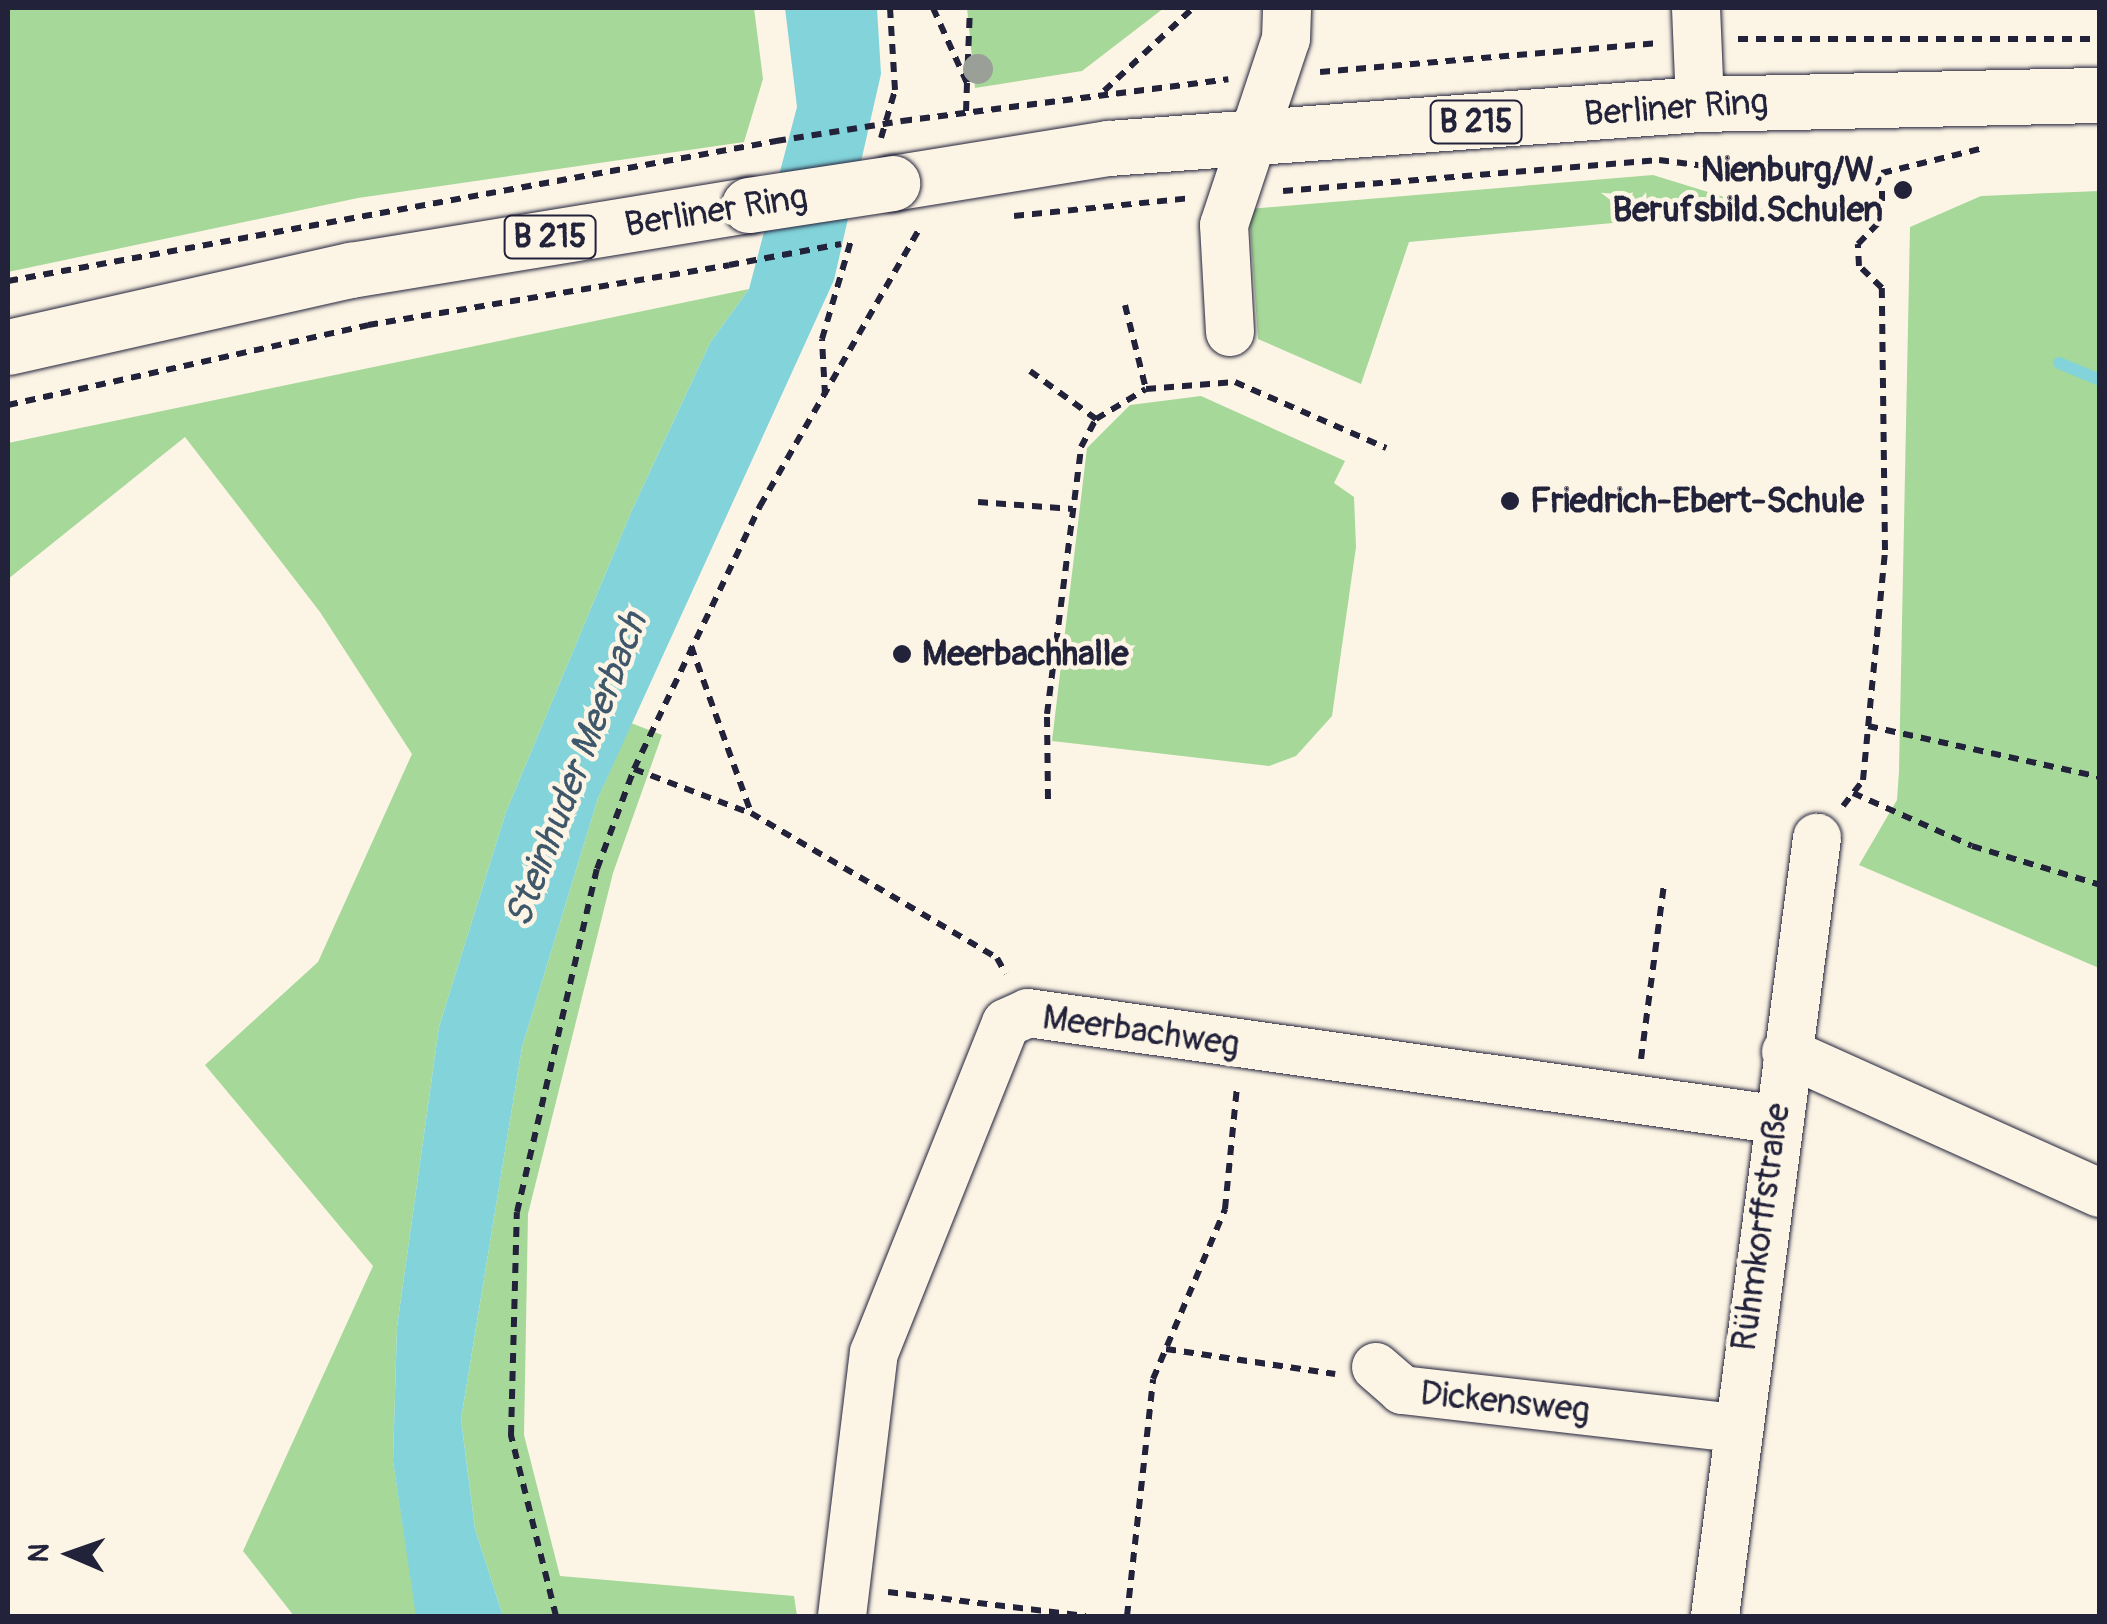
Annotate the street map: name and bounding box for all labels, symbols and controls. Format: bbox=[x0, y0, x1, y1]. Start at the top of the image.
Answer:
street label: Berliner Ring bbox=[1583, 81, 1769, 135]
road number: B 215 bbox=[1428, 95, 1524, 149]
place label: Nienburg/W, Berufsbild.Schulen bbox=[1613, 149, 1883, 231]
street label: Berliner Ring bbox=[622, 176, 810, 246]
marker: Nienburg/W, Berufsbild.Schulen bbox=[1892, 179, 1914, 201]
road number: B 215 bbox=[502, 210, 598, 264]
place label: Friedrich-Ebert-Schule bbox=[1530, 480, 1864, 522]
marker: Friedrich-Ebert-Schule bbox=[1499, 490, 1521, 512]
water label: Steinhuder Meerbach bbox=[496, 607, 658, 933]
place label: Meerbachhalle bbox=[922, 633, 1128, 675]
marker: Meerbachhalle bbox=[891, 643, 913, 665]
street label: Meerbachweg bbox=[1040, 996, 1242, 1066]
street label: Rühmkorffstraße bbox=[1723, 1101, 1799, 1353]
street label: Dickensweg bbox=[1418, 1372, 1592, 1432]
north arrow bbox=[20, 1504, 120, 1604]
text: N bbox=[22, 1543, 57, 1563]

